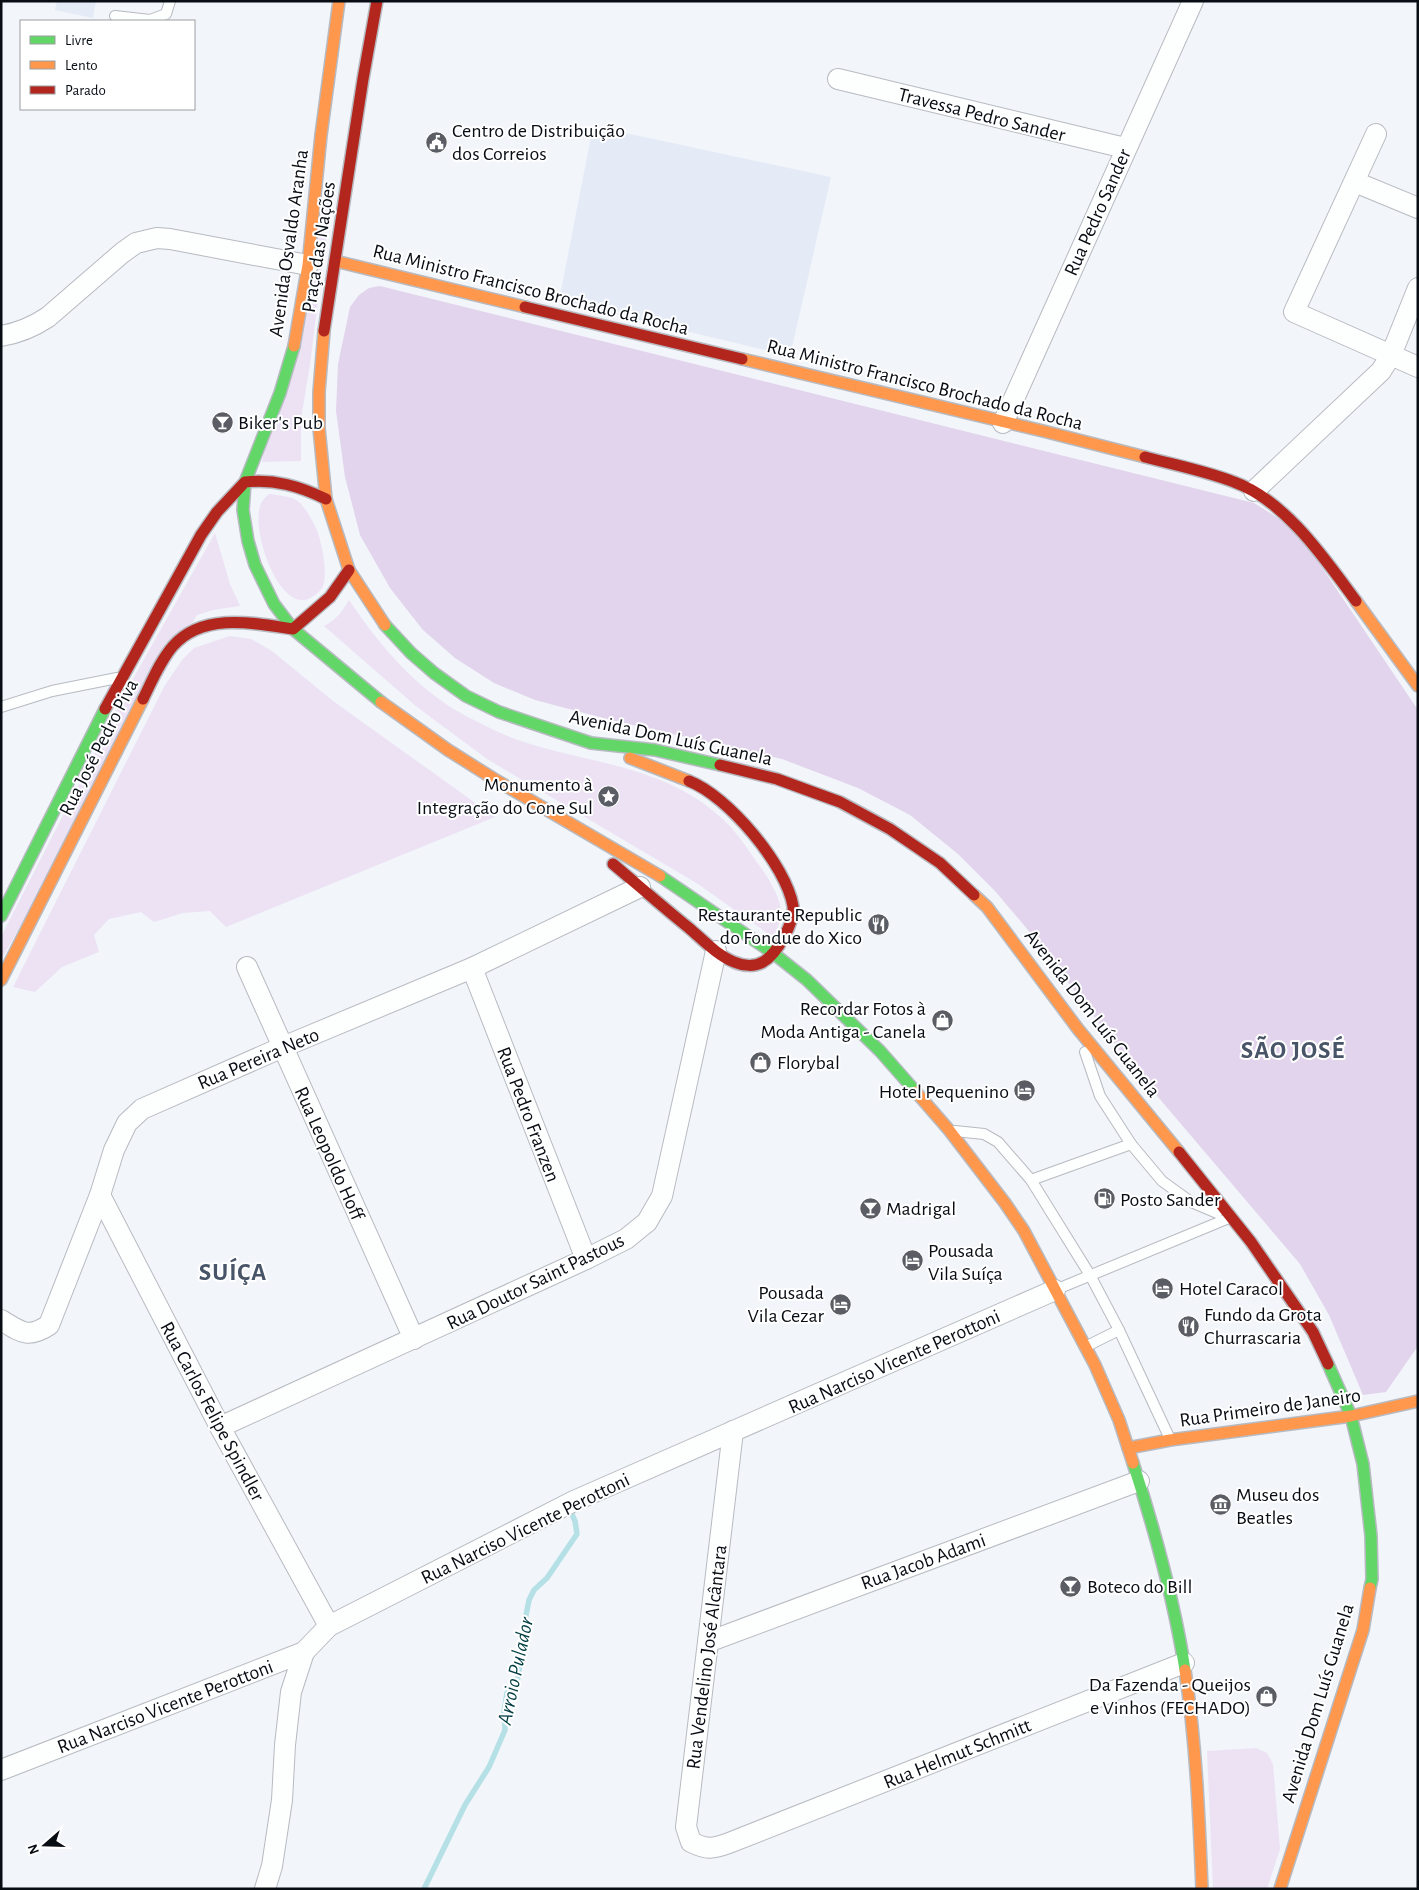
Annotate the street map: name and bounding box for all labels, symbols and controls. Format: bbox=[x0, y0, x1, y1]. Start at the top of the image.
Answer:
legend bbox=[20, 20, 195, 110]
text: Livre bbox=[65, 33, 93, 48]
text: Lento bbox=[65, 58, 98, 73]
text: Parado bbox=[65, 83, 106, 98]
street label: Travessa Pedro Sander bbox=[896, 85, 1068, 146]
place label: Centro de Distribuição dos Correios bbox=[452, 121, 625, 164]
public building icon: Centro de Distribuição dos Correios bbox=[424, 130, 448, 154]
street label: Rua Pedro Sander bbox=[1061, 145, 1135, 279]
street label: Avenida Osvaldo Aranha bbox=[266, 148, 312, 338]
street label: Praça das Nações bbox=[299, 180, 339, 314]
street label: Rua Ministro Francisco Brochado da Rocha bbox=[371, 241, 691, 339]
street label: Rua Ministro Francisco Brochado da Rocha bbox=[765, 336, 1085, 434]
bar icon: Biker's Pub bbox=[210, 410, 234, 434]
place label: Biker's Pub bbox=[238, 413, 323, 433]
street label: Rua José Pedro Piva bbox=[56, 676, 142, 819]
street label: Avenida Dom Luís Guanela bbox=[567, 707, 774, 769]
place label: Monumento à Integração do Cone Sul bbox=[417, 775, 593, 818]
place icon: Monumento à Integração do Cone Sul bbox=[597, 784, 621, 808]
place label: Restaurante Republic do Fondue do Xico bbox=[697, 905, 862, 948]
restaurant icon: Restaurante Republic do Fondue do Xico bbox=[866, 913, 890, 937]
street label: Avenida Dom Luís Guanela bbox=[1021, 926, 1164, 1101]
place label: Recordar Fotos à Moda Antiga - Canela bbox=[760, 999, 926, 1042]
shop icon: Recordar Fotos à Moda Antiga - Canela bbox=[930, 1008, 954, 1032]
street label: Rua Pereira Neto bbox=[195, 1024, 322, 1094]
district label: SÃO JOSÉ bbox=[1241, 1035, 1345, 1063]
street label: Rua Pedro Franzen bbox=[493, 1044, 563, 1185]
shop icon: Florybal bbox=[749, 1050, 773, 1074]
place label: Florybal bbox=[777, 1053, 840, 1073]
hotel icon: Hotel Pequenino bbox=[1013, 1079, 1037, 1103]
place label: Hotel Pequenino bbox=[879, 1082, 1009, 1102]
street label: Rua Leopoldo Hoff bbox=[291, 1084, 368, 1224]
fuel station icon: Posto Sander bbox=[1092, 1187, 1116, 1211]
place label: Posto Sander bbox=[1120, 1190, 1221, 1210]
bar icon: Madrigal bbox=[858, 1196, 882, 1220]
place label: Madrigal bbox=[886, 1199, 956, 1219]
street label: Rua Doutor Saint Pastous bbox=[443, 1230, 627, 1334]
place label: Pousada Vila Suíça bbox=[928, 1241, 1003, 1284]
hotel icon: Pousada Vila Suíça bbox=[900, 1249, 924, 1273]
district label: SUÍÇA bbox=[199, 1257, 267, 1285]
hotel icon: Hotel Caracol bbox=[1151, 1276, 1175, 1300]
place label: Hotel Caracol bbox=[1179, 1279, 1283, 1299]
place label: Pousada Vila Cezar bbox=[747, 1283, 825, 1326]
hotel icon: Pousada Vila Cezar bbox=[828, 1292, 852, 1316]
place label: Fundo da Grota Churrascaria bbox=[1204, 1305, 1322, 1348]
street label: Rua Narciso Vicente Perottoni bbox=[785, 1306, 1003, 1418]
restaurant icon: Fundo da Grota Churrascaria bbox=[1176, 1314, 1200, 1338]
street label: Rua Carlos Felipe Spindler bbox=[156, 1318, 268, 1505]
street label: Rua Primeiro de Janeiro bbox=[1178, 1385, 1362, 1431]
street label: Rua Narciso Vicente Perottoni bbox=[418, 1470, 633, 1588]
place label: Museu dos Beatles bbox=[1236, 1485, 1319, 1528]
museum icon: Museu dos Beatles bbox=[1208, 1493, 1232, 1517]
street label: Rua Jacob Adami bbox=[858, 1530, 988, 1594]
street label: Rua Vendelino José Alcântara bbox=[683, 1544, 731, 1770]
bar icon: Boteco do Bill bbox=[1059, 1574, 1083, 1598]
place label: Boteco do Bill bbox=[1087, 1577, 1192, 1597]
street label: Avenida Dom Luís Guanela bbox=[1278, 1601, 1358, 1805]
water label: Arroio Pulador bbox=[494, 1614, 537, 1728]
street label: Rua Narciso Vicente Perottoni bbox=[55, 1656, 276, 1757]
place label: Da Fazenda - Queijos e Vinhos (FECHADO) bbox=[1089, 1675, 1251, 1718]
shop icon: Da Fazenda - Queijos e Vinhos (FECHADO) bbox=[1255, 1684, 1279, 1708]
street label: Rua Helmut Schmitt bbox=[881, 1715, 1035, 1793]
north arrow bbox=[20, 1820, 70, 1870]
text: N bbox=[25, 1842, 42, 1856]

